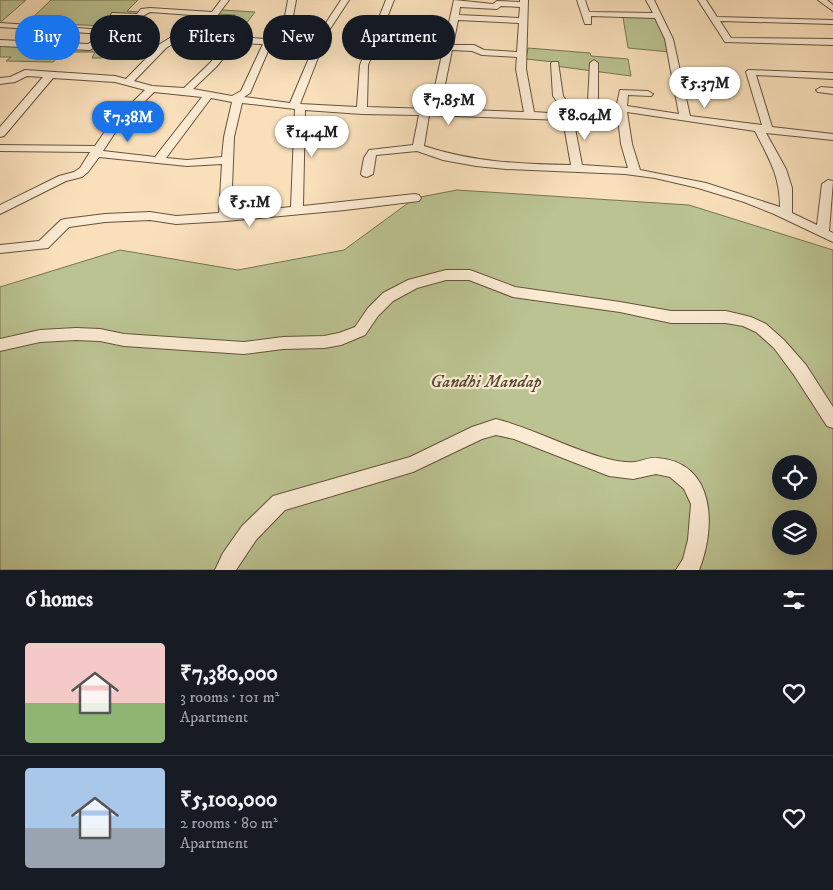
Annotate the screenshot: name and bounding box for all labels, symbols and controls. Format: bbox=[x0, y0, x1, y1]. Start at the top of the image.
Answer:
chip: Buy bbox=[15, 15, 80, 60]
chip: Rent bbox=[90, 15, 160, 60]
chip: Filters bbox=[170, 15, 253, 60]
chip: New bbox=[263, 15, 332, 60]
chip: Apartment bbox=[342, 15, 455, 60]
pin: ₹5.37M bbox=[664, 66, 746, 109]
text: ₹5.37M bbox=[680, 73, 730, 93]
pin: ₹7.85M bbox=[408, 84, 490, 126]
text: ₹7.85M bbox=[423, 90, 475, 110]
pin: ₹8.04M bbox=[544, 98, 626, 141]
pin: ₹7.38M bbox=[87, 100, 169, 143]
text: ₹8.04M bbox=[558, 105, 612, 125]
text: ₹7.38M bbox=[103, 107, 153, 127]
pin: ₹14.4M bbox=[271, 116, 353, 158]
text: ₹14.4M bbox=[286, 122, 338, 142]
pin: ₹5.1M bbox=[215, 186, 285, 228]
text: ₹5.1M bbox=[230, 192, 270, 212]
park label: Gandhi Mandap bbox=[430, 371, 542, 393]
map controls bbox=[772, 455, 817, 555]
button: locate bbox=[772, 455, 817, 500]
button: layers bbox=[772, 510, 817, 555]
icon: filters bbox=[780, 586, 808, 614]
text: 6 homes bbox=[25, 587, 93, 613]
text: ₹7,380,000 bbox=[180, 661, 278, 687]
icon: home bbox=[65, 663, 125, 723]
icon: heart bbox=[780, 679, 808, 707]
text: 3 rooms · 101 m² bbox=[180, 687, 279, 707]
text: Apartment bbox=[180, 707, 248, 727]
text: ₹5,100,000 bbox=[180, 787, 277, 813]
icon: home bbox=[65, 788, 125, 848]
icon: heart bbox=[780, 804, 808, 832]
text: 2 rooms · 80 m² bbox=[180, 813, 278, 833]
text: Apartment bbox=[180, 833, 248, 853]

